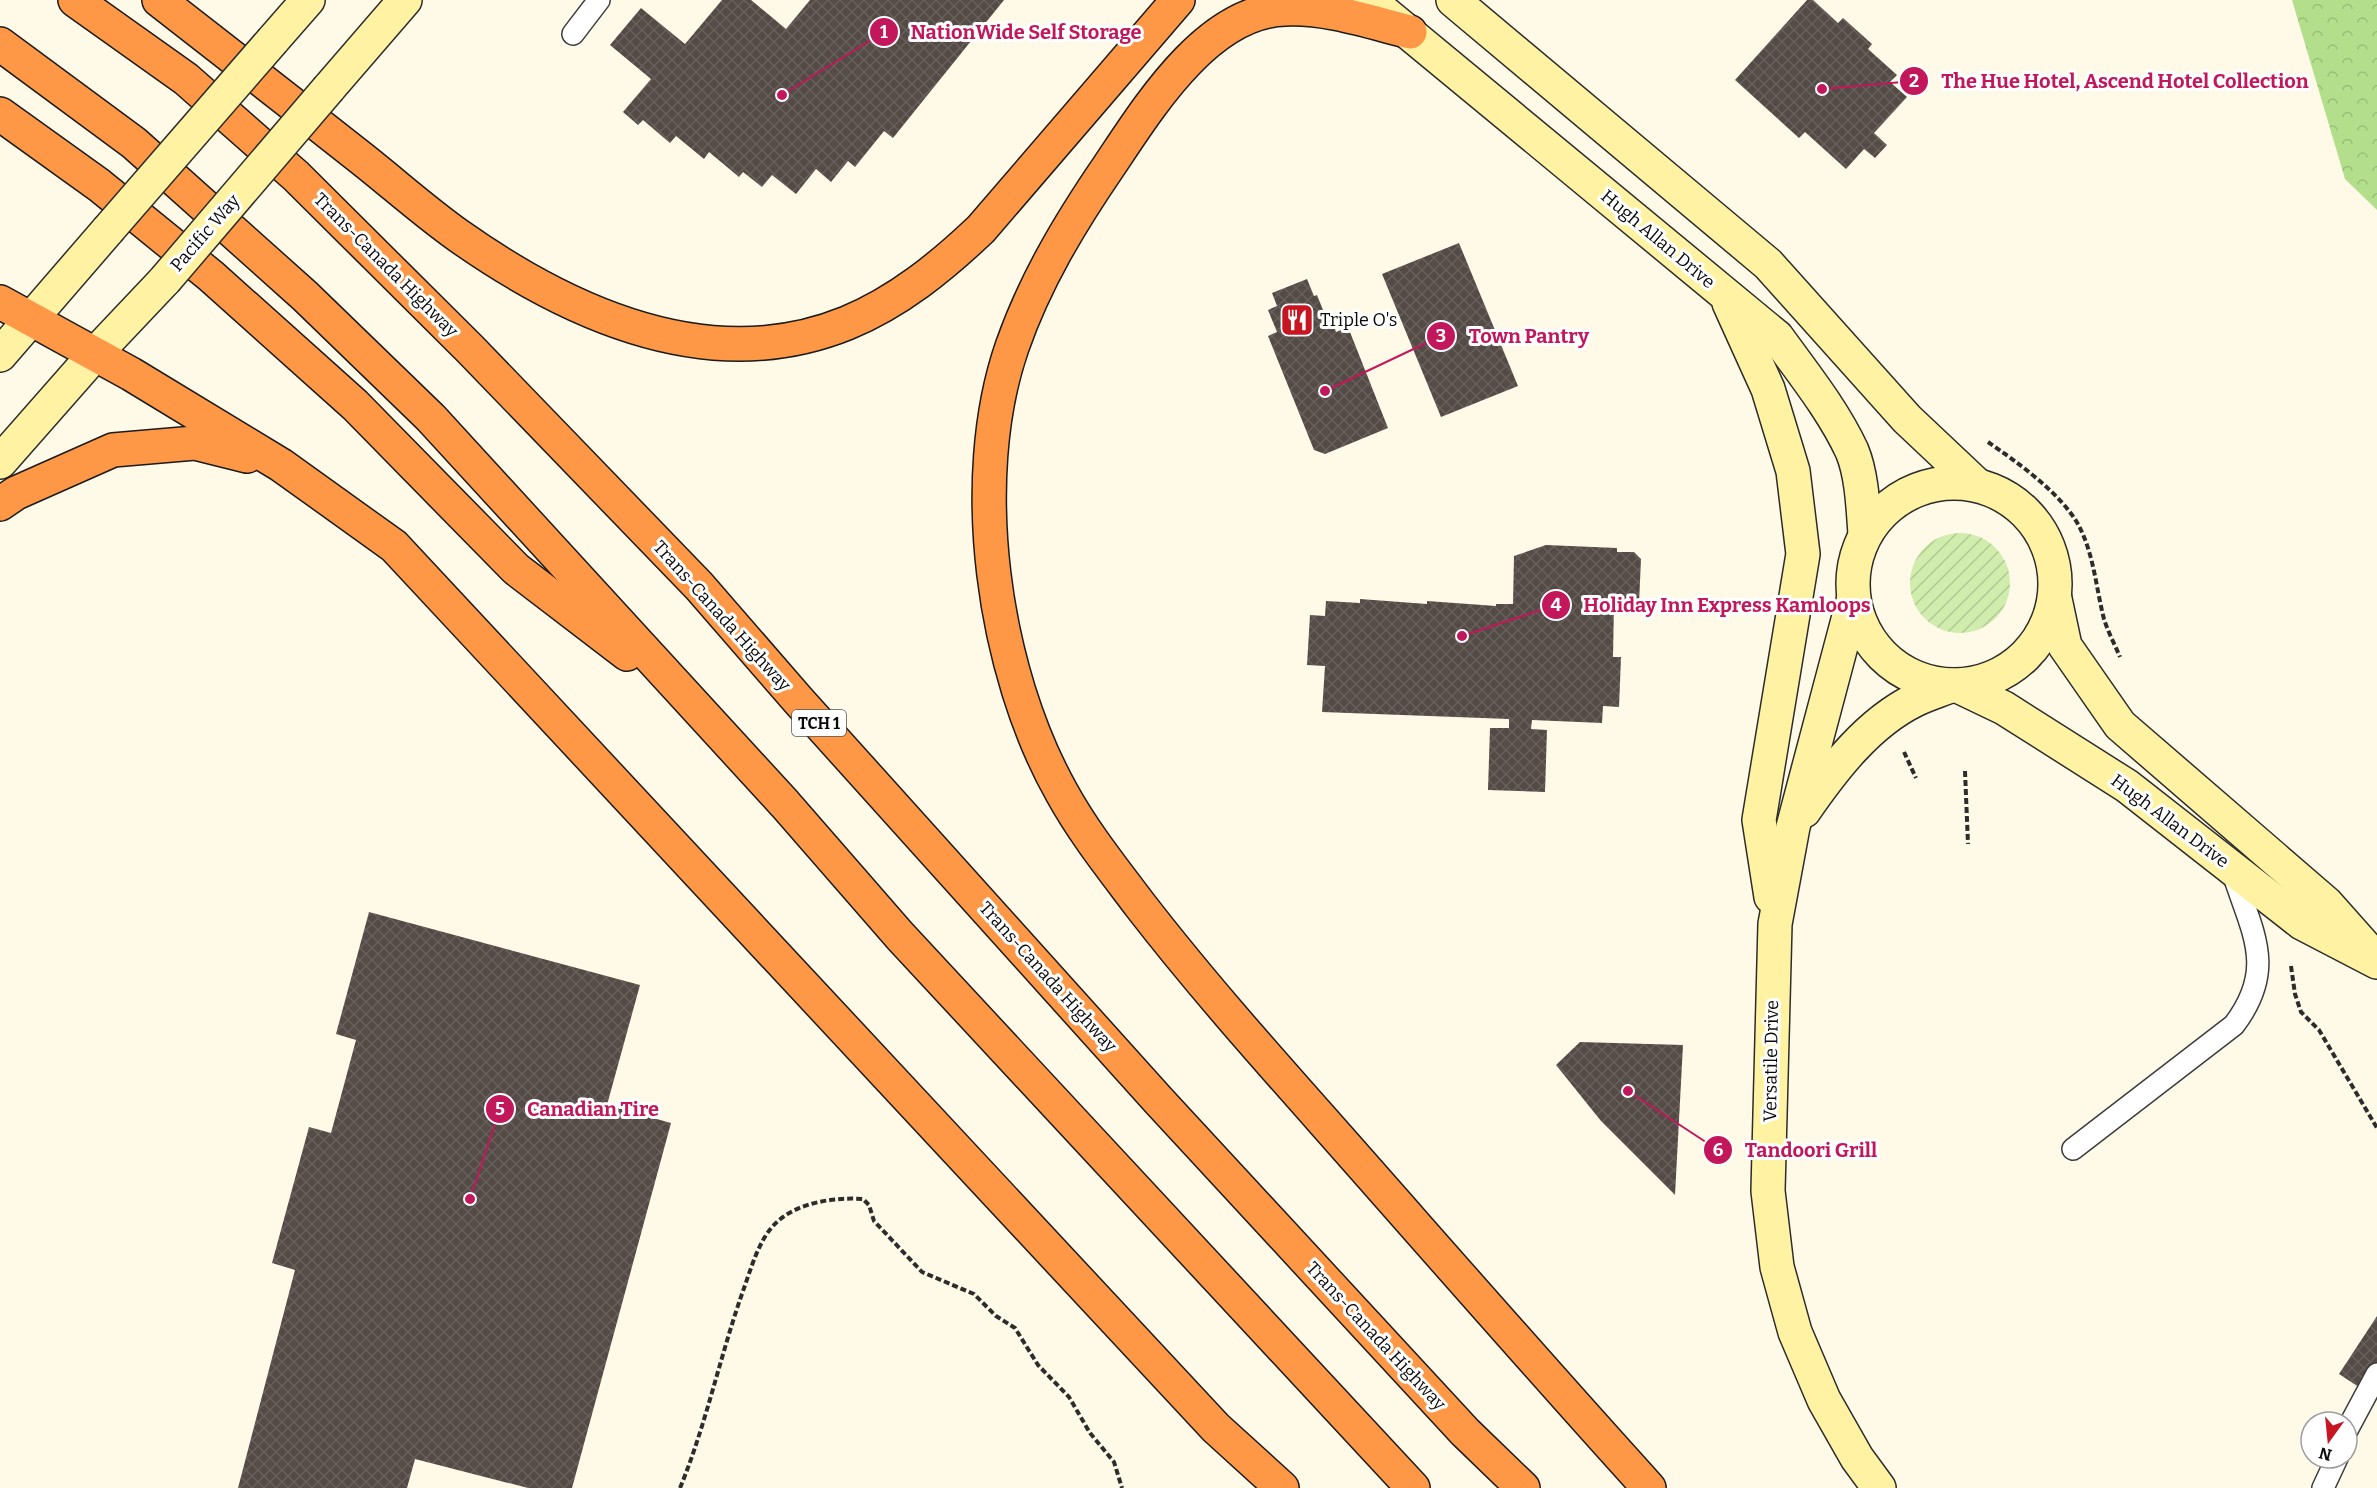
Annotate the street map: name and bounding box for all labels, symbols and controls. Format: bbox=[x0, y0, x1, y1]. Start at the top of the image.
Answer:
callout: NationWide Self Storage bbox=[869, 13, 1154, 51]
text: NationWide Self Storage bbox=[910, 20, 1142, 44]
text: 1 bbox=[880, 21, 888, 43]
callout: The Hue Hotel, Ascend Hotel Collection bbox=[1899, 62, 2321, 100]
text: The Hue Hotel, Ascend Hotel Collection bbox=[1941, 69, 2309, 93]
text: 2 bbox=[1909, 70, 1919, 92]
street label: Hugh Allan Drive bbox=[1597, 185, 1719, 293]
street label: Trans-Canada Highway bbox=[309, 188, 463, 342]
street label: Pacific Way bbox=[166, 190, 245, 276]
restaurant icon: Triple O's bbox=[1279, 302, 1315, 338]
place label: Triple O's bbox=[1320, 309, 1397, 331]
callout: Town Pantry bbox=[1426, 317, 1601, 355]
text: Town Pantry bbox=[1469, 324, 1590, 348]
text: 3 bbox=[1436, 325, 1446, 347]
street label: Trans-Canada Highway bbox=[649, 536, 796, 696]
callout: Holiday Inn Express Kamloops bbox=[1541, 586, 1882, 624]
text: Holiday Inn Express Kamloops bbox=[1583, 593, 1871, 617]
text: 4 bbox=[1551, 594, 1562, 616]
road number: TCH 1 bbox=[792, 710, 846, 736]
street label: Hugh Allan Drive bbox=[2107, 769, 2233, 873]
street label: Trans-Canada Highway bbox=[975, 897, 1122, 1057]
street label: Versatile Drive bbox=[1759, 1000, 1783, 1122]
callout: Canadian Tire bbox=[485, 1090, 671, 1128]
text: Canadian Tire bbox=[527, 1097, 659, 1121]
text: 5 bbox=[495, 1098, 505, 1120]
callout: Tandoori Grill bbox=[1703, 1131, 1889, 1169]
text: Tandoori Grill bbox=[1745, 1138, 1877, 1162]
text: 6 bbox=[1713, 1139, 1724, 1161]
street label: Trans-Canada Highway bbox=[1301, 1257, 1451, 1415]
north arrow bbox=[2299, 1410, 2359, 1470]
text: N bbox=[2317, 1443, 2334, 1465]

